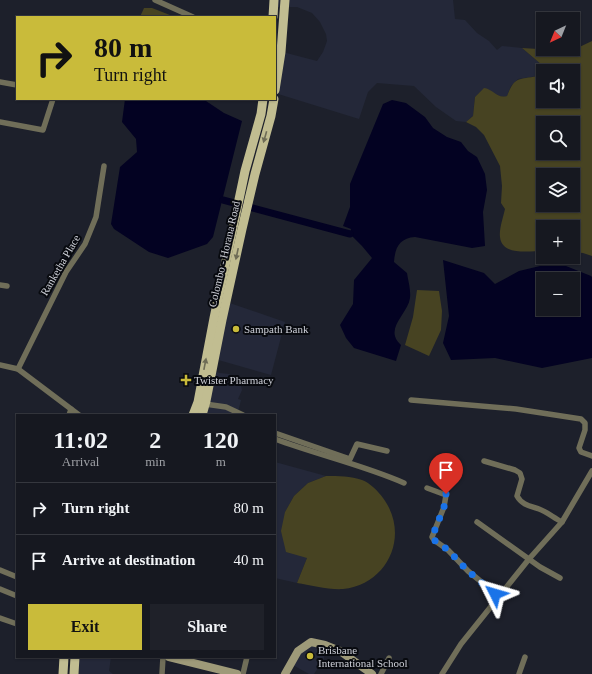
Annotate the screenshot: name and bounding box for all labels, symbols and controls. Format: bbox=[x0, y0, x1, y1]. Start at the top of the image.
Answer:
north arrow bbox=[536, 12, 580, 56]
map controls bbox=[536, 12, 580, 316]
icon: right bbox=[28, 32, 80, 84]
text: 80 m bbox=[94, 32, 152, 63]
button: sound bbox=[536, 64, 580, 108]
text: Turn right bbox=[94, 65, 167, 85]
button: search bbox=[536, 116, 580, 160]
one-way arrow bbox=[262, 131, 268, 143]
button: layers bbox=[536, 168, 580, 212]
street label: Colombo - Horana Road bbox=[206, 199, 242, 308]
button: + bbox=[536, 220, 580, 264]
street label: Ranketha Place bbox=[38, 232, 82, 297]
one-way arrow bbox=[233, 248, 239, 261]
button: − bbox=[536, 272, 580, 316]
place label: Sampath Bank bbox=[244, 323, 309, 335]
marker: Sampath Bank bbox=[231, 324, 241, 334]
one-way arrow bbox=[203, 358, 209, 370]
place label: Twister Pharmacy bbox=[194, 374, 274, 386]
marker: Twister Pharmacy bbox=[181, 375, 191, 385]
text: 11:02 bbox=[53, 427, 108, 453]
text: 2 bbox=[149, 427, 161, 453]
text: 120 bbox=[203, 427, 239, 453]
pin bbox=[429, 453, 463, 494]
text: Arrival bbox=[62, 454, 99, 469]
text: min bbox=[145, 454, 165, 469]
text: m bbox=[216, 454, 226, 469]
icon: arrive bbox=[435, 459, 457, 481]
icon: right bbox=[28, 498, 50, 520]
text: Turn right bbox=[62, 500, 129, 516]
text: 80 m bbox=[234, 500, 264, 516]
icon: arrive bbox=[28, 550, 50, 572]
text: Arrive at destination bbox=[62, 552, 195, 568]
text: 40 m bbox=[234, 552, 264, 568]
position arrow bbox=[474, 573, 516, 615]
button: Exit bbox=[28, 604, 142, 650]
button: Share bbox=[150, 604, 264, 650]
place label: Brisbane International School bbox=[318, 644, 408, 669]
marker: Brisbane International School bbox=[305, 651, 315, 661]

